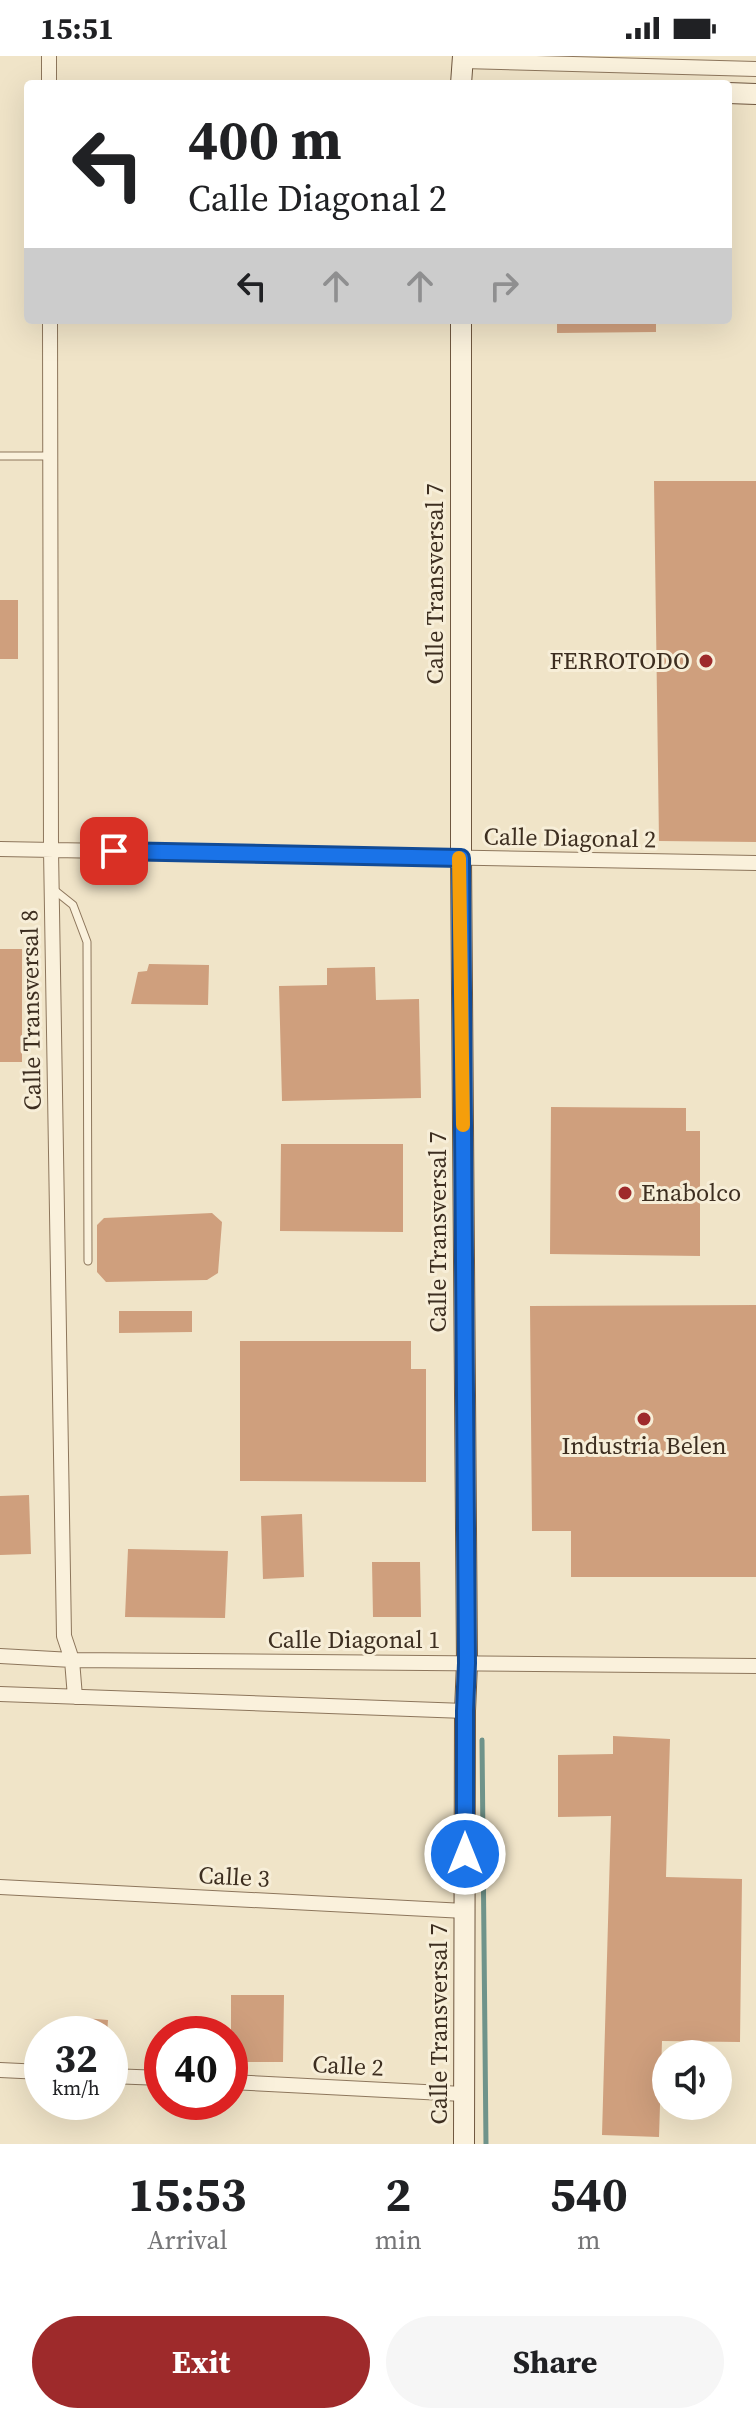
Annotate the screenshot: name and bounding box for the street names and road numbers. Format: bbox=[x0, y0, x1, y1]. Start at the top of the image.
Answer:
street label: Calle Transversal 7 bbox=[418, 484, 451, 684]
street label: Calle Diagonal 2 bbox=[483, 819, 657, 856]
street label: Calle Transversal 8 bbox=[12, 909, 49, 1111]
street label: Calle Transversal 7 bbox=[421, 1132, 454, 1332]
street label: Calle Diagonal 1 bbox=[268, 1623, 440, 1656]
street label: Calle 3 bbox=[197, 1858, 271, 1895]
street label: Calle Transversal 7 bbox=[422, 1924, 455, 2124]
street label: Calle 2 bbox=[311, 2047, 385, 2084]

